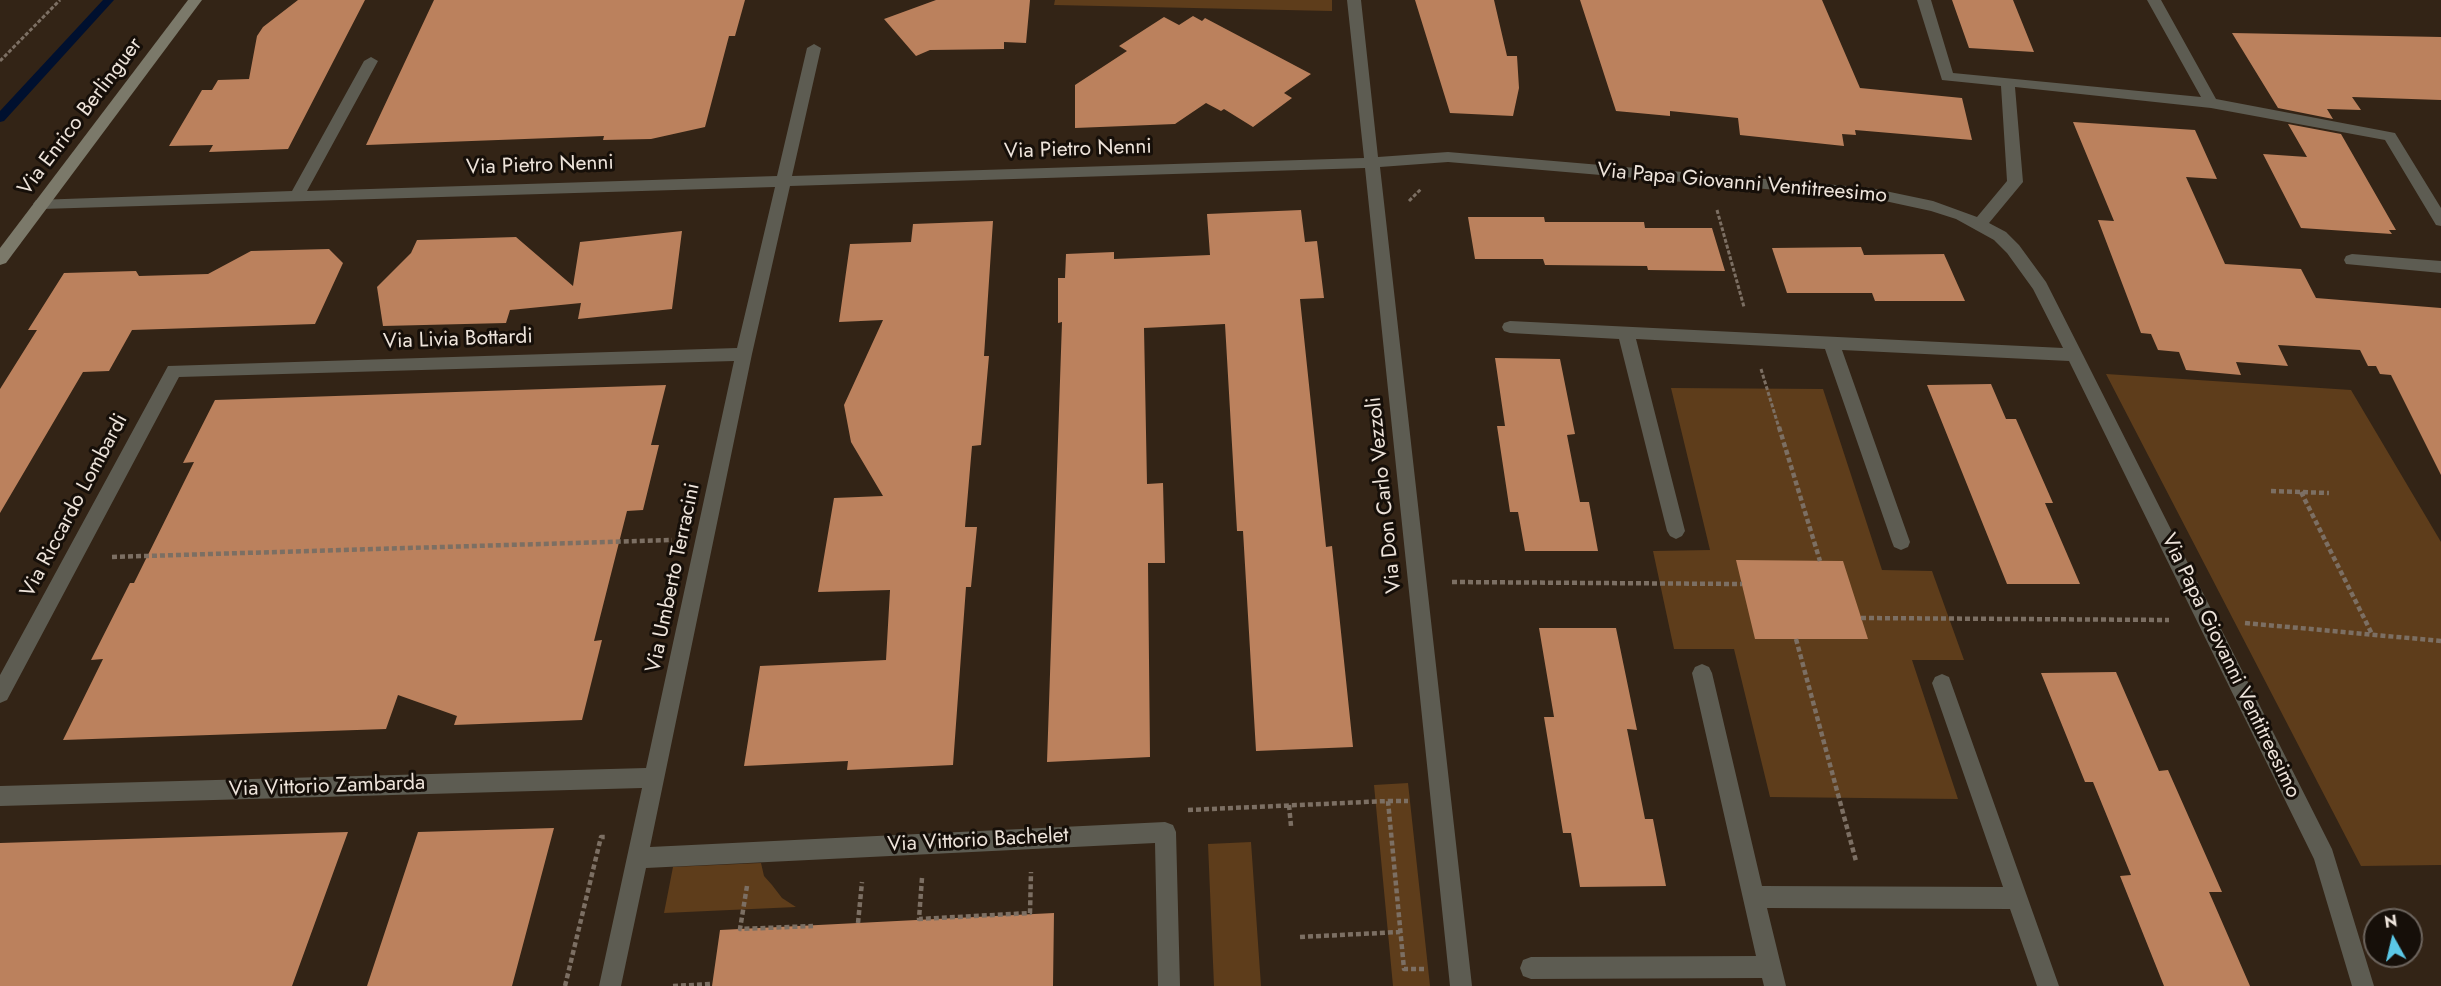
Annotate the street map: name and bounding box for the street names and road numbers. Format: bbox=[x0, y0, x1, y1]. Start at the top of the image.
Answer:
street label: Via Enrico Berlinguer bbox=[14, 33, 148, 201]
street label: Via Pietro Nenni bbox=[1004, 135, 1152, 165]
street label: Via Pietro Nenni bbox=[466, 151, 614, 181]
street label: Via Papa Giovanni Ventitreesimo bbox=[1596, 159, 1888, 209]
street label: Via Livia Bottardi bbox=[383, 325, 533, 355]
street label: Via Don Carlo Vezzoli bbox=[1362, 396, 1408, 594]
street label: Via Riccardo Lombardi bbox=[16, 410, 134, 602]
street label: Via Umberto Terracini bbox=[642, 481, 706, 675]
street label: Via Papa Giovanni Ventitreesimo bbox=[2155, 530, 2305, 802]
street label: Via Vittorio Zambarda bbox=[228, 771, 426, 803]
street label: Via Vittorio Bachelet bbox=[887, 824, 1069, 858]

